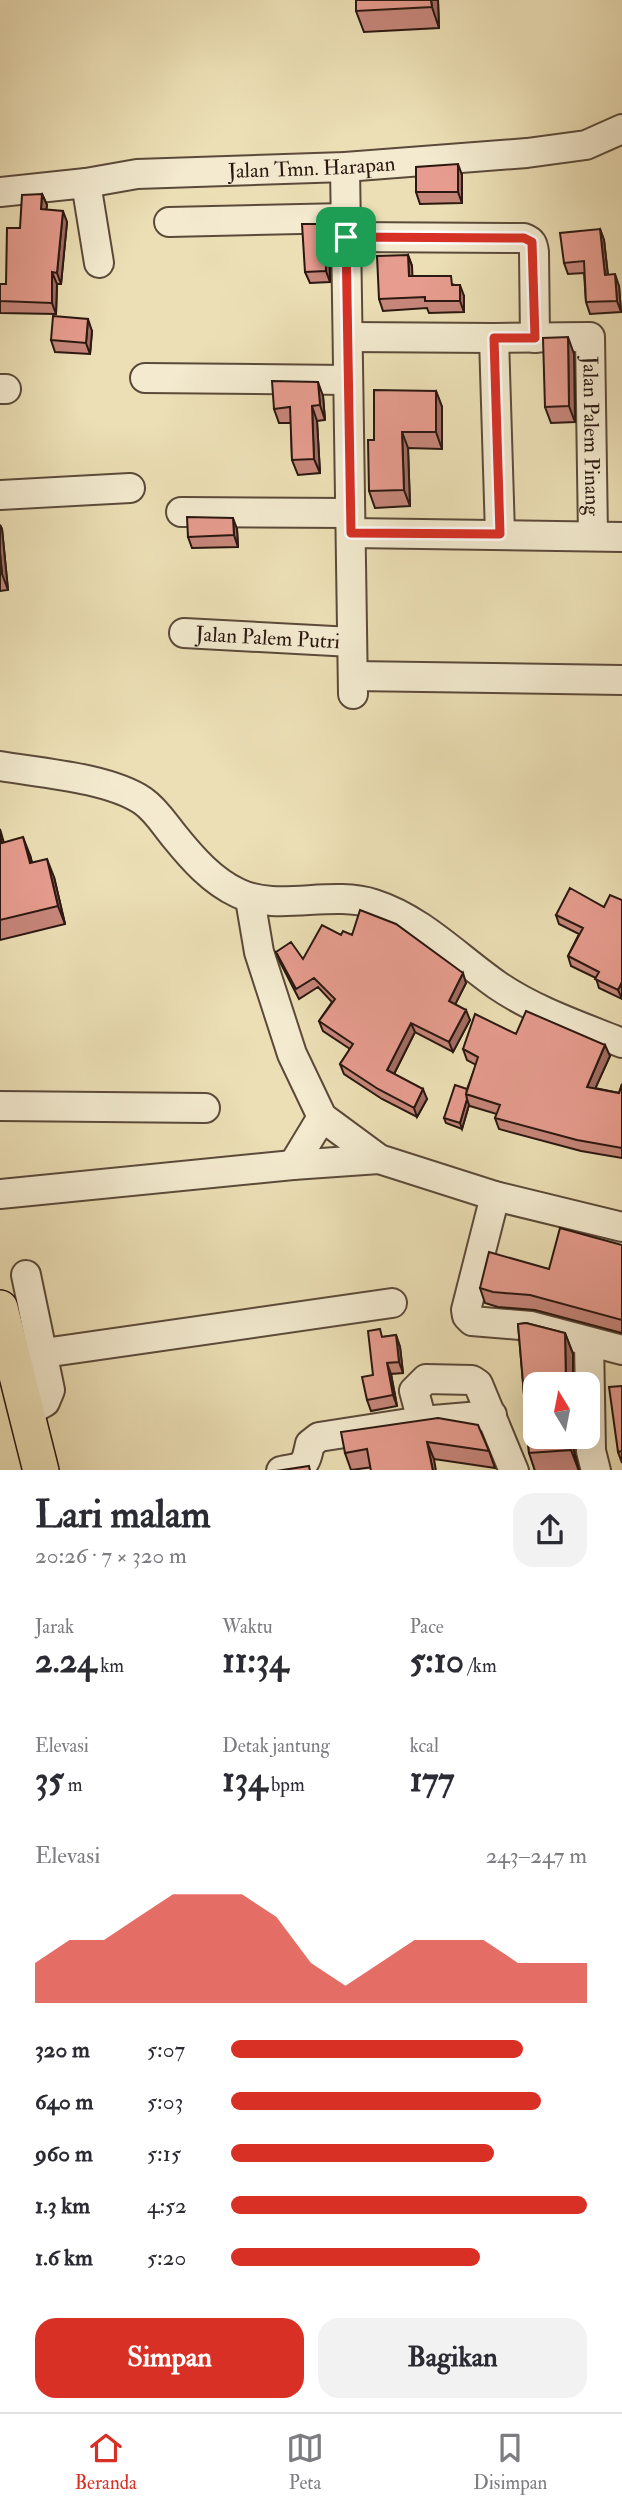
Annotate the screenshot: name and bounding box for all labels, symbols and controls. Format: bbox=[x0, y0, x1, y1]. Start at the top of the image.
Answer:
street label: Jalan Tmn. Harapan bbox=[227, 150, 396, 185]
pin bbox=[316, 207, 376, 267]
icon: arrive bbox=[327, 218, 365, 256]
street label: Jalan Palem Pinang bbox=[576, 355, 606, 517]
street label: Jalan Palem Putri bbox=[194, 621, 341, 655]
north arrow bbox=[523, 1372, 600, 1449]
map controls bbox=[523, 1372, 600, 1449]
text: Lari malam bbox=[35, 1491, 210, 1539]
button: share bbox=[513, 1493, 587, 1567]
text: 20:26 · 7 × 320 m bbox=[35, 1541, 187, 1570]
text: Jarak bbox=[35, 1615, 74, 1639]
text: Waktu bbox=[222, 1615, 273, 1639]
text: Pace bbox=[410, 1615, 444, 1639]
text: 2.24 bbox=[35, 1639, 96, 1683]
text: 11:34 bbox=[222, 1639, 288, 1683]
text: 5:10 bbox=[410, 1639, 464, 1683]
text: km bbox=[96, 1654, 124, 1678]
text: /km bbox=[464, 1654, 497, 1678]
text: Elevasi bbox=[35, 1734, 89, 1758]
text: Detak jantung bbox=[222, 1734, 330, 1758]
text: kcal bbox=[410, 1734, 439, 1758]
text: 35 bbox=[35, 1758, 64, 1802]
text: 134 bbox=[222, 1758, 267, 1802]
text: 177 bbox=[410, 1758, 454, 1802]
text: m bbox=[64, 1773, 83, 1797]
text: bpm bbox=[267, 1773, 305, 1797]
text: Elevasi bbox=[35, 1841, 100, 1870]
text: 243–247 m bbox=[486, 1841, 587, 1870]
text: 320 m bbox=[35, 2035, 90, 2064]
text: 5:07 bbox=[147, 2035, 185, 2064]
text: 640 m bbox=[35, 2087, 93, 2116]
text: 5:03 bbox=[147, 2087, 183, 2116]
text: 960 m bbox=[35, 2139, 93, 2168]
text: 5:15 bbox=[147, 2139, 181, 2168]
text: 1.3 km bbox=[35, 2191, 90, 2220]
text: 4:52 bbox=[147, 2191, 187, 2220]
text: 1.6 km bbox=[35, 2243, 93, 2272]
text: 5:20 bbox=[147, 2243, 186, 2272]
button: Simpan bbox=[35, 2318, 304, 2398]
button: Bagikan bbox=[318, 2318, 587, 2398]
tab: Beranda bbox=[75, 2429, 137, 2495]
tab: Peta bbox=[286, 2429, 324, 2495]
tab: Disimpan bbox=[473, 2429, 547, 2495]

